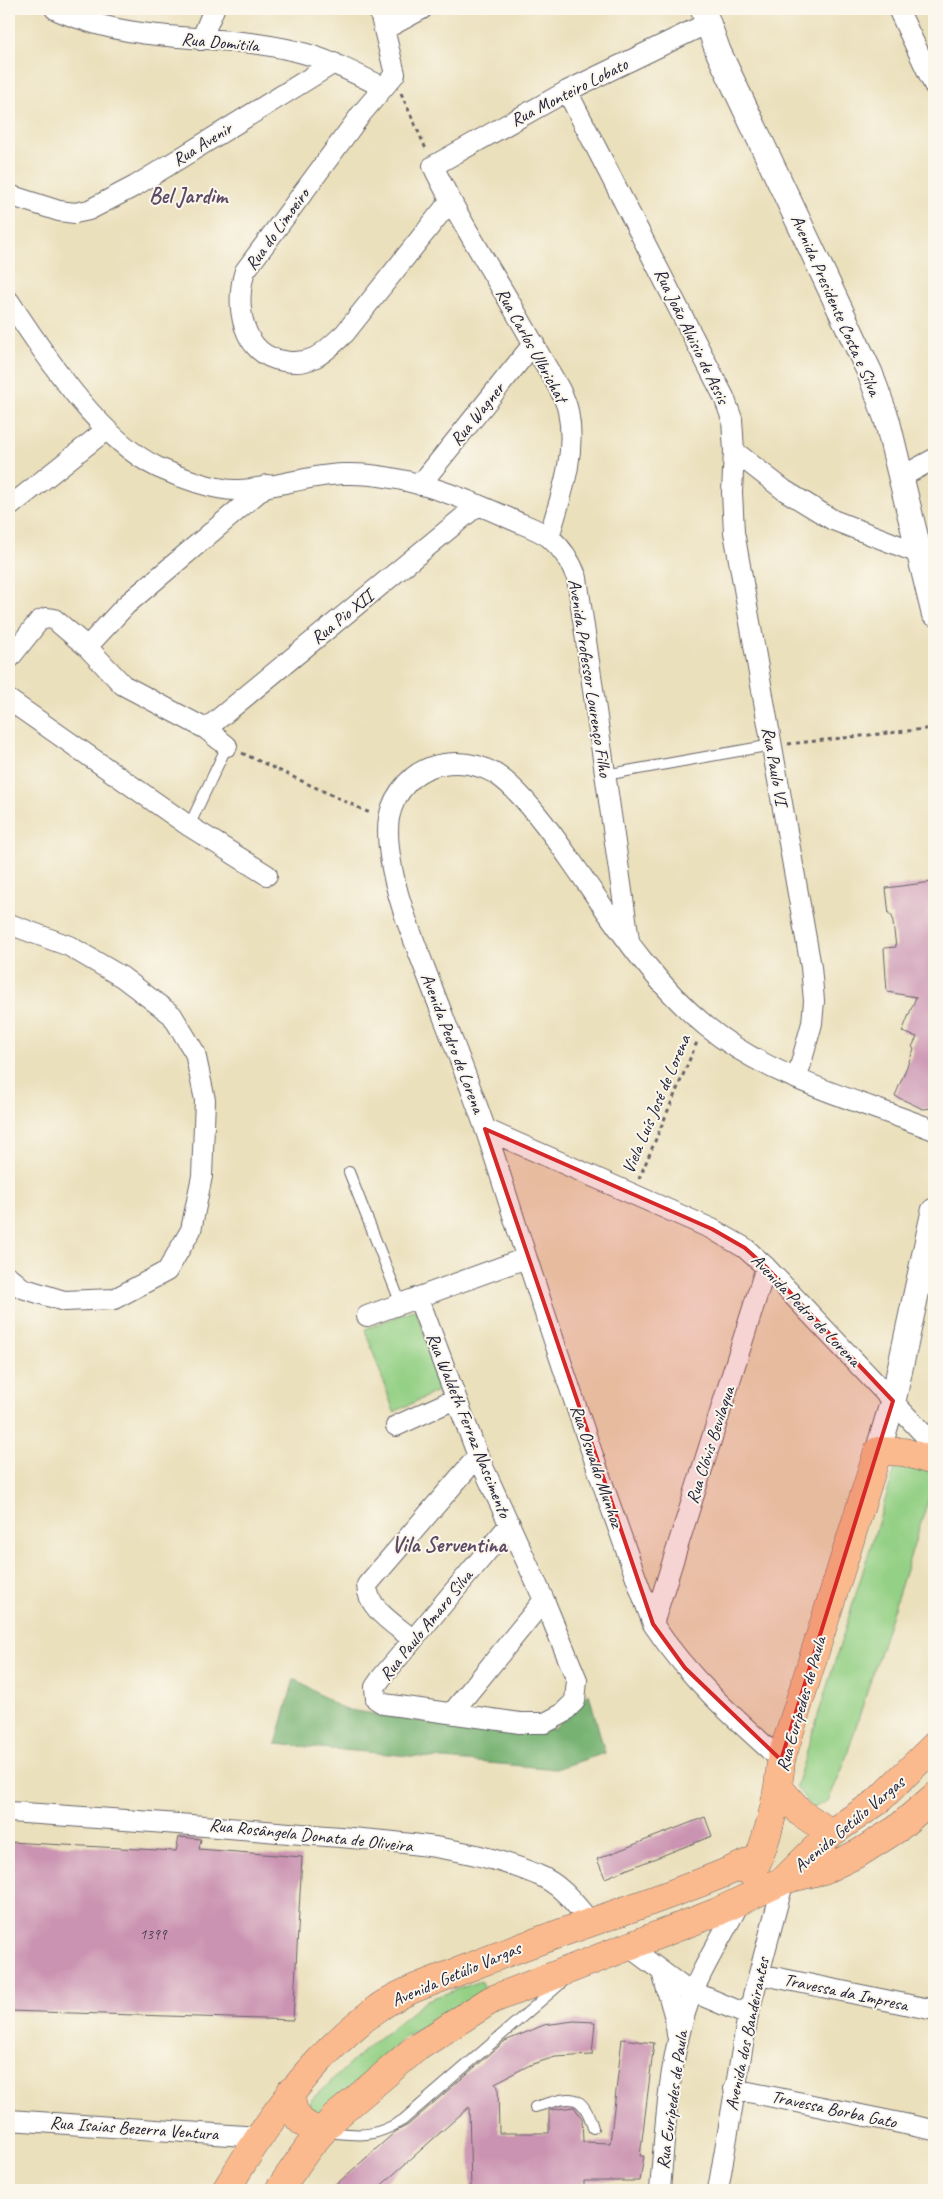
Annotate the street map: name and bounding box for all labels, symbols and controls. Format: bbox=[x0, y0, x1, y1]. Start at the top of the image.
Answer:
street label: Rua Domitila bbox=[181, 28, 261, 56]
street label: Rua Monteiro Lobato bbox=[507, 52, 633, 131]
street label: Rua Avenir bbox=[168, 116, 237, 171]
district label: Bel Jardim bbox=[149, 182, 229, 210]
street label: Rua do Limoeiro bbox=[240, 182, 315, 274]
street label: Avenida Presidente Costa e Silva bbox=[786, 211, 887, 400]
street label: Rua João Aluisio de Assis bbox=[650, 265, 735, 409]
street label: Rua Carlos Ulbrichat bbox=[491, 284, 574, 409]
street label: Rua Wagner bbox=[445, 377, 510, 450]
street label: Avenida Professor Lourenço Filho bbox=[563, 577, 617, 780]
street label: Rua Pio XII bbox=[306, 583, 381, 649]
street label: Rua Paulo VI bbox=[757, 725, 793, 811]
street label: Avenida Pedro de Lorena bbox=[416, 970, 490, 1118]
street label: Viela Luís José de Lorena bbox=[617, 1030, 696, 1177]
street label: Avenida Pedro de Lorena bbox=[747, 1249, 867, 1372]
street label: Rua Waldeth Ferraz Nascimento bbox=[422, 1329, 517, 1522]
street label: Rua Clóvis Bevilaqua bbox=[681, 1382, 740, 1506]
street label: Rua Oswaldo Munhoz bbox=[566, 1402, 629, 1532]
district label: Vila Serventina bbox=[391, 1531, 508, 1559]
street label: Rua Paulo Amaro Silva bbox=[375, 1564, 478, 1685]
street label: Rua Eurípedes de Paula bbox=[771, 1632, 831, 1774]
street label: Avenida Getúlio Vargas bbox=[789, 1770, 910, 1877]
street label: Rua Rosângela Donata de Oliveira bbox=[208, 1813, 415, 1857]
house number: 1399 bbox=[139, 1925, 168, 1944]
street label: Avenida Getúlio Vargas bbox=[388, 1936, 525, 2011]
street label: Avenida dos Bandeirantes bbox=[720, 1954, 774, 2112]
street label: Travessa da Impresa bbox=[782, 1968, 912, 2016]
street label: Rua Eurípedes de Paula bbox=[651, 2028, 693, 2171]
street label: Travessa Borba Gato bbox=[770, 2085, 900, 2133]
street label: Rua Isaias Bezerra Ventura bbox=[49, 2111, 221, 2145]

